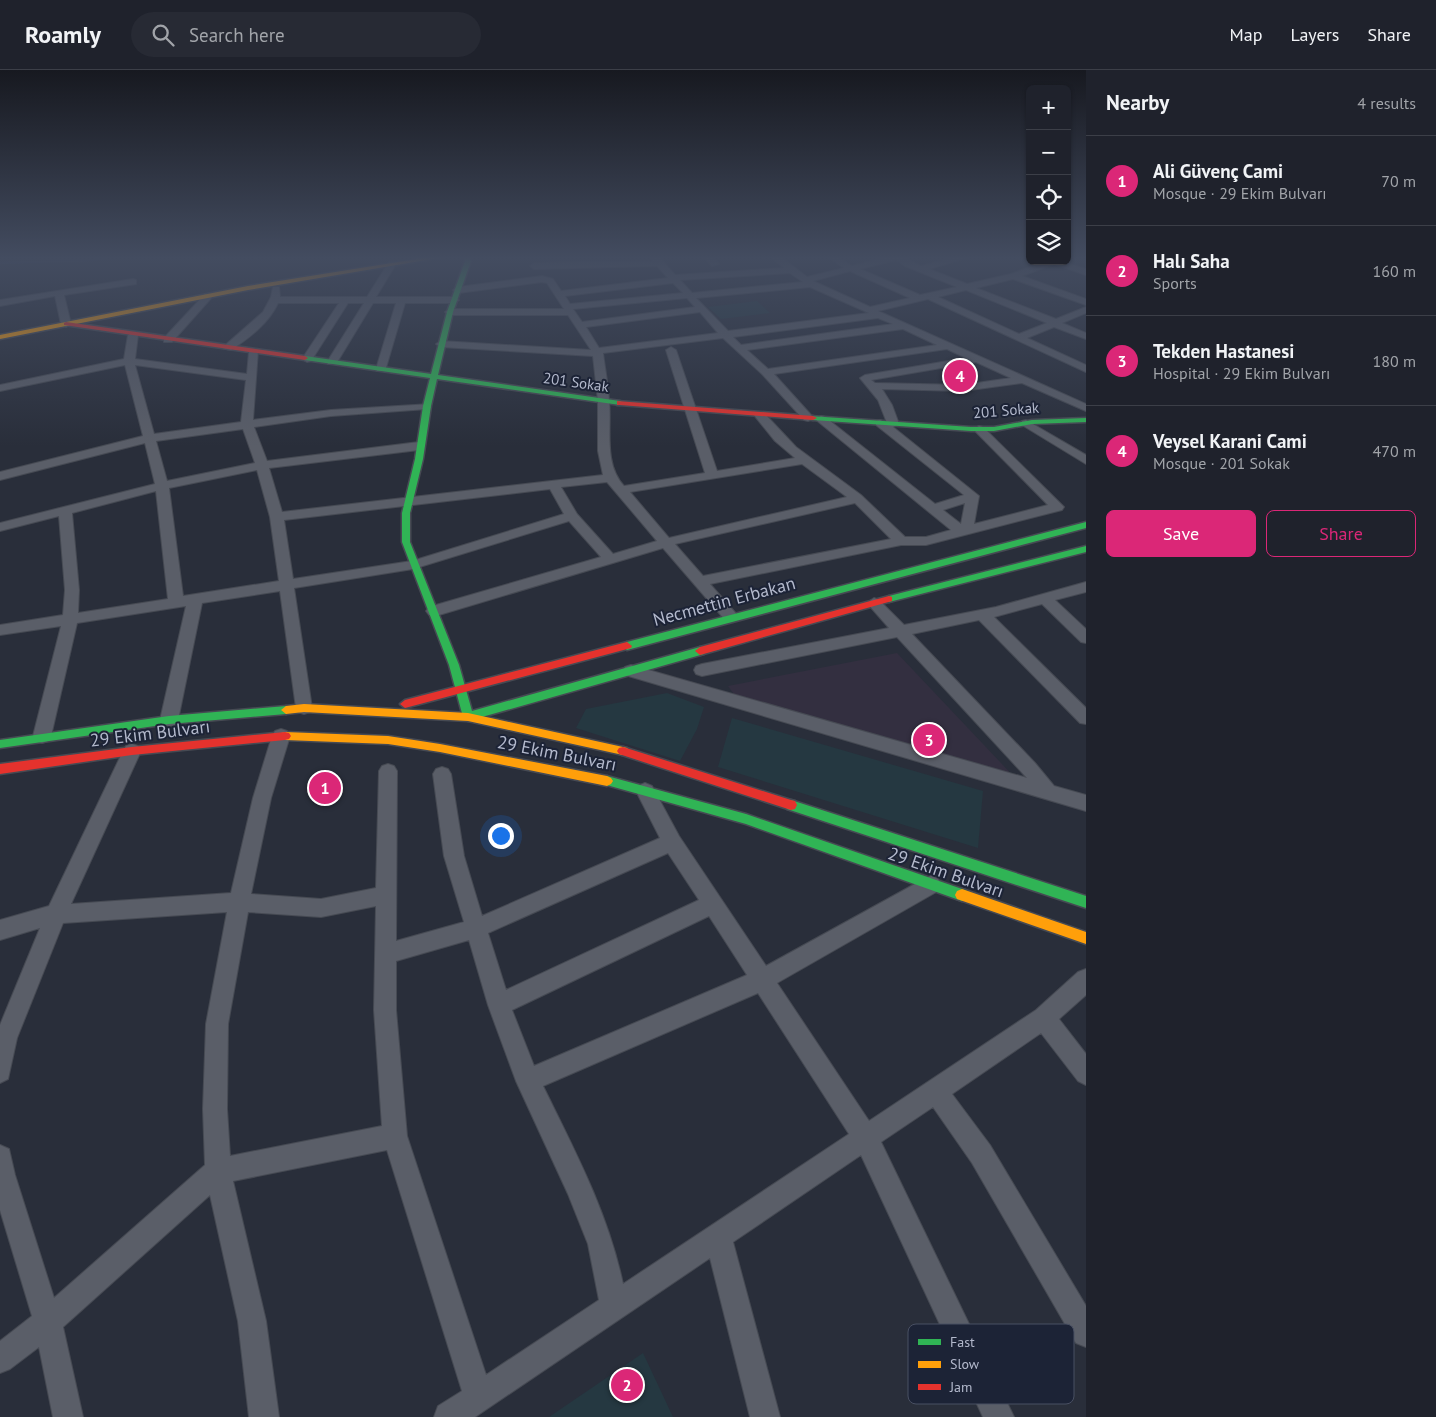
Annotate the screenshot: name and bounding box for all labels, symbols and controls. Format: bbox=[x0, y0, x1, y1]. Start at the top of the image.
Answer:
search box bbox=[131, 12, 481, 57]
text: Roamly bbox=[25, 19, 101, 50]
icon: search bbox=[149, 21, 177, 49]
text: Search here bbox=[189, 23, 285, 47]
text: Map bbox=[1230, 23, 1262, 46]
text: Layers bbox=[1290, 23, 1339, 46]
text: Share bbox=[1367, 23, 1411, 46]
map controls bbox=[1026, 85, 1071, 265]
button: + bbox=[1026, 85, 1071, 130]
text: Nearby bbox=[1106, 89, 1169, 116]
text: 4 results bbox=[1357, 93, 1416, 113]
button: − bbox=[1026, 130, 1071, 175]
text: Ali Güvenç Cami bbox=[1153, 159, 1283, 183]
text: 1 bbox=[1117, 171, 1127, 191]
text: 70 m bbox=[1381, 171, 1416, 191]
button: locate bbox=[1026, 175, 1071, 220]
text: Mosque · 29 Ekim Bulvarı bbox=[1153, 183, 1327, 203]
button: layers bbox=[1026, 220, 1071, 265]
text: Halı Saha bbox=[1153, 249, 1230, 273]
text: 2 bbox=[1117, 261, 1127, 281]
text: 160 m bbox=[1373, 261, 1416, 281]
text: Sports bbox=[1153, 273, 1197, 293]
text: Tekden Hastanesi bbox=[1153, 339, 1294, 363]
text: 3 bbox=[1117, 351, 1127, 371]
text: 180 m bbox=[1373, 351, 1416, 371]
pin: 4 bbox=[944, 357, 976, 395]
text: Hospital · 29 Ekim Bulvarı bbox=[1153, 363, 1330, 383]
street label: 201 Sokak bbox=[542, 368, 611, 396]
street label: 201 Sokak bbox=[972, 398, 1041, 422]
text: Veysel Karani Cami bbox=[1153, 429, 1307, 453]
text: 4 bbox=[1117, 441, 1127, 461]
text: 470 m bbox=[1373, 441, 1416, 461]
text: Mosque · 201 Sokak bbox=[1153, 453, 1290, 473]
button: Save bbox=[1106, 510, 1256, 557]
button: Share bbox=[1266, 510, 1416, 557]
street label: Necmettin Erbakan bbox=[650, 571, 798, 631]
street label: 29 Ekim Bulvarı bbox=[89, 714, 211, 752]
pin: 3 bbox=[913, 721, 945, 759]
street label: 29 Ekim Bulvarı bbox=[495, 730, 619, 776]
pin: 1 bbox=[309, 769, 341, 807]
your location bbox=[488, 823, 514, 849]
street label: 29 Ekim Bulvarı bbox=[885, 841, 1007, 903]
legend bbox=[908, 1324, 1074, 1404]
text: Fast bbox=[950, 1333, 975, 1351]
text: Slow bbox=[950, 1355, 980, 1373]
pin: 2 bbox=[611, 1366, 643, 1404]
text: Jam bbox=[949, 1378, 972, 1396]

